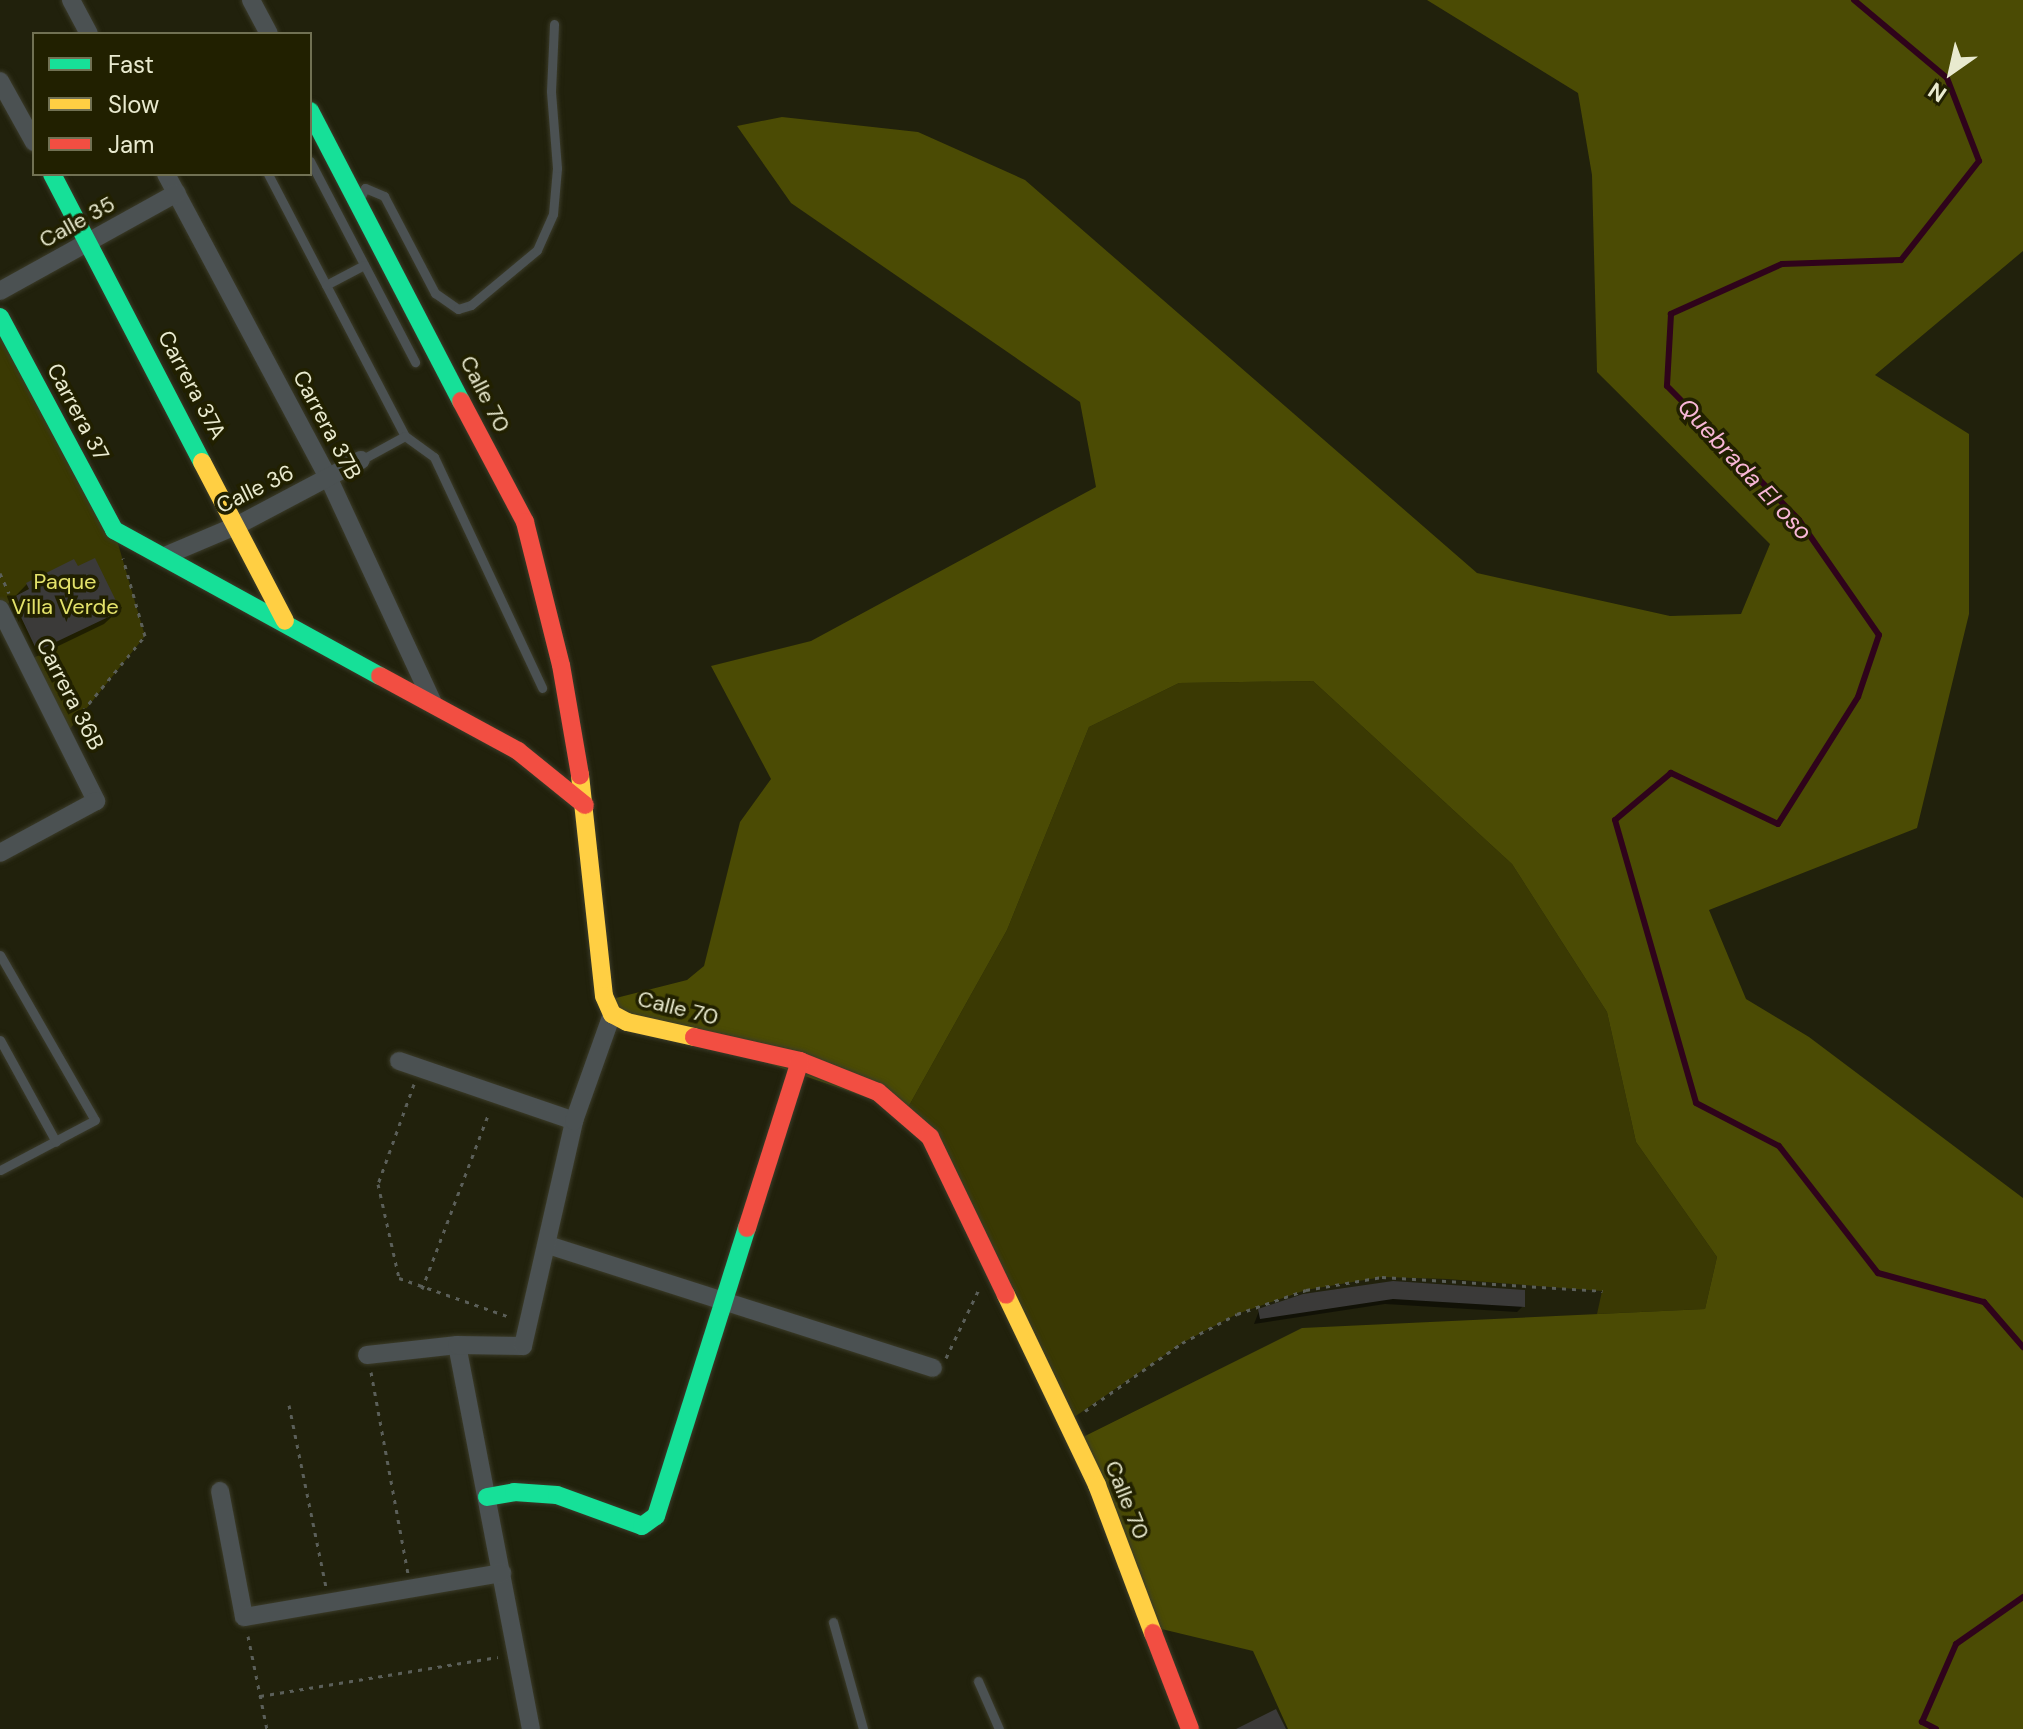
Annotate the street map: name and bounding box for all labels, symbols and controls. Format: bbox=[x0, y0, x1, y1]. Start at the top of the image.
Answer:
legend bbox=[32, 32, 312, 176]
north arrow bbox=[1911, 32, 1991, 112]
text: Fast bbox=[108, 49, 154, 80]
text: N bbox=[1923, 76, 1952, 109]
text: Slow bbox=[108, 89, 159, 120]
text: Jam bbox=[108, 129, 154, 160]
street label: Calle 35 bbox=[35, 190, 119, 254]
street label: Carrera 37A bbox=[152, 326, 232, 444]
street label: Calle 70 bbox=[455, 351, 515, 437]
street label: Carrera 37 bbox=[41, 359, 115, 465]
street label: Carrera 37B bbox=[287, 366, 367, 484]
water label: Quebrada El oso bbox=[1672, 392, 1818, 546]
street label: Calle 36 bbox=[212, 459, 298, 519]
park label: Paque Villa Verde bbox=[11, 568, 119, 620]
street label: Carrera 36B bbox=[31, 634, 109, 754]
street label: Calle 70 bbox=[635, 985, 721, 1031]
street label: Calle 70 bbox=[1099, 1457, 1155, 1543]

